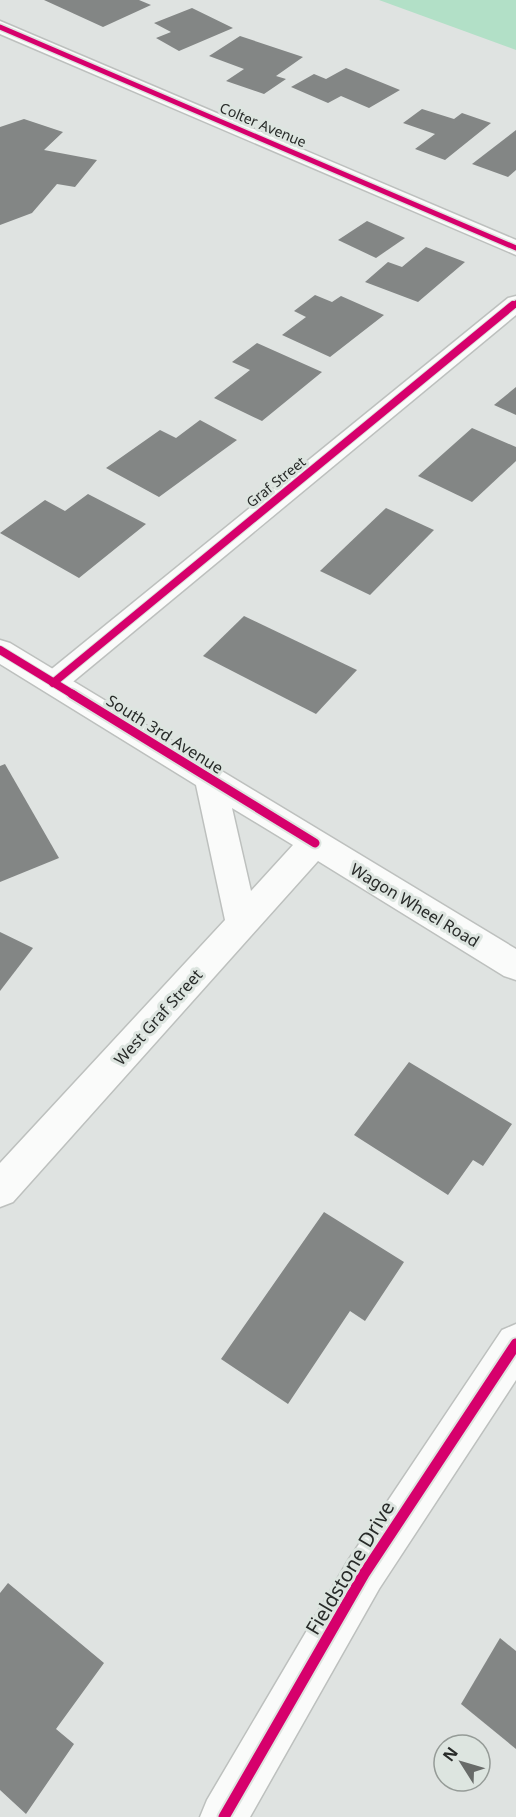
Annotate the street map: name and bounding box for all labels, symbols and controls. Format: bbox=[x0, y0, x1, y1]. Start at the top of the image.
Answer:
street label: Colter Avenue bbox=[217, 98, 310, 151]
street label: Graf Street bbox=[242, 452, 309, 511]
street label: South 3rd Avenue bbox=[102, 689, 228, 779]
street label: Wagon Wheel Road bbox=[346, 858, 484, 952]
street label: West Graf Street bbox=[109, 964, 207, 1070]
street label: Fieldstone Drive bbox=[299, 1496, 400, 1640]
north arrow bbox=[432, 1733, 492, 1793]
text: N bbox=[437, 1742, 463, 1766]

